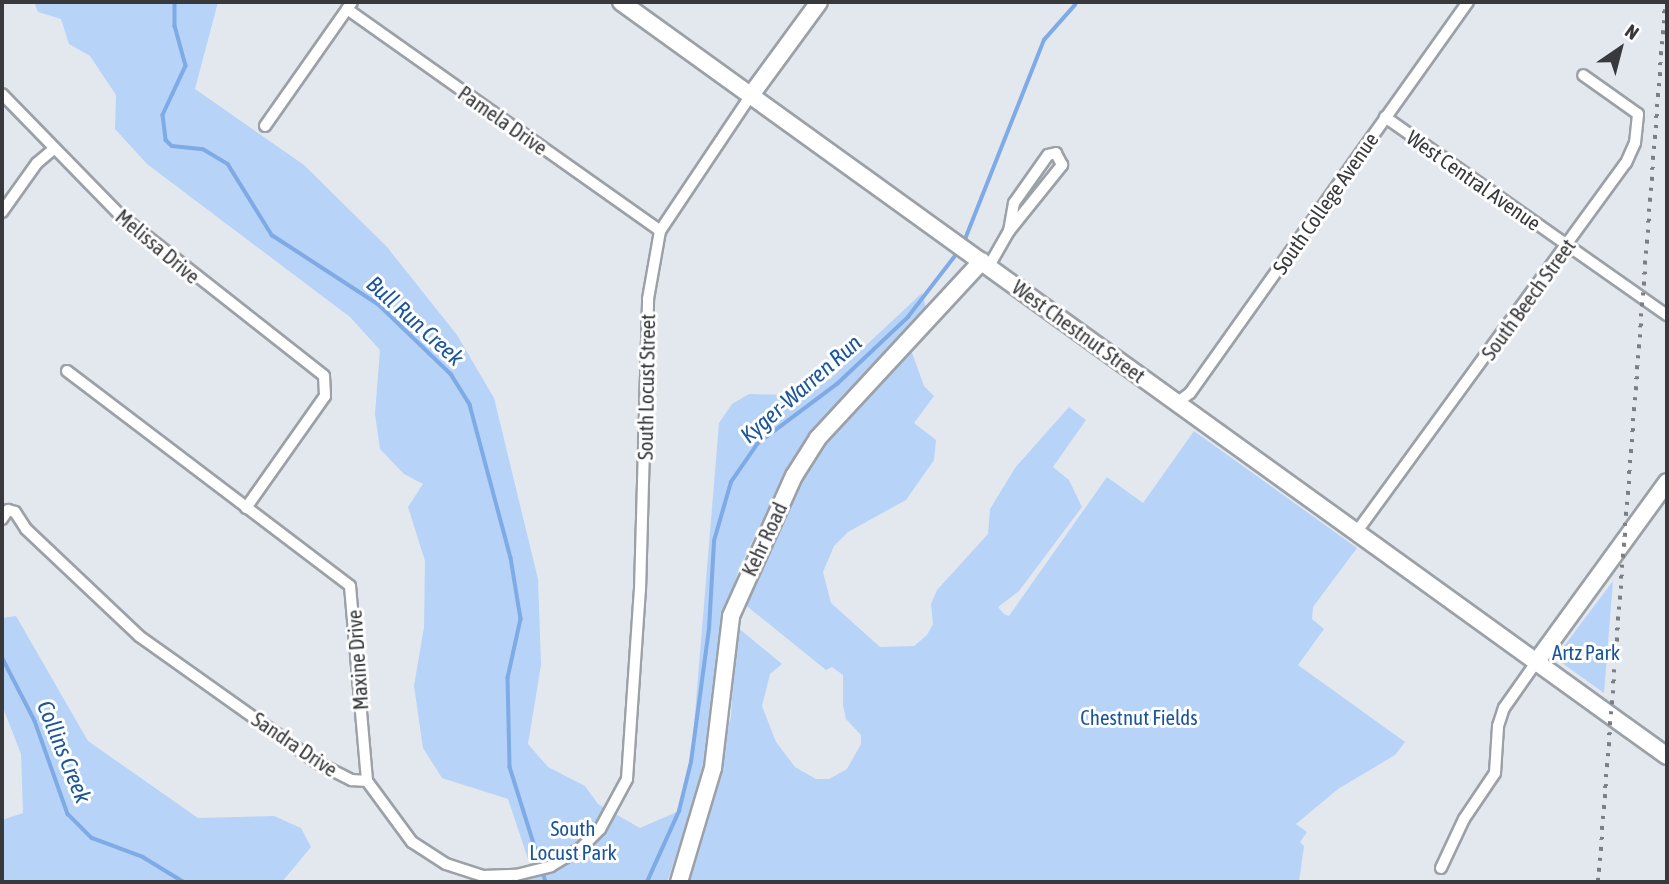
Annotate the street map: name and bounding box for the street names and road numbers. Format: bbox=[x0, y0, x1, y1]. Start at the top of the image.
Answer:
street label: Pamela Drive bbox=[453, 80, 553, 160]
street label: West Central Avenue bbox=[1402, 124, 1546, 236]
street label: South College Avenue bbox=[1267, 127, 1383, 279]
street label: Melissa Drive bbox=[111, 203, 205, 289]
street label: South Beech Street bbox=[1476, 233, 1580, 365]
street label: West Chestnut Street bbox=[1008, 274, 1150, 388]
street label: South Locust Street bbox=[632, 314, 660, 460]
street label: Kehr Road bbox=[736, 498, 792, 580]
street label: Maxine Drive bbox=[341, 609, 373, 711]
street label: Sandra Drive bbox=[247, 706, 343, 782]

